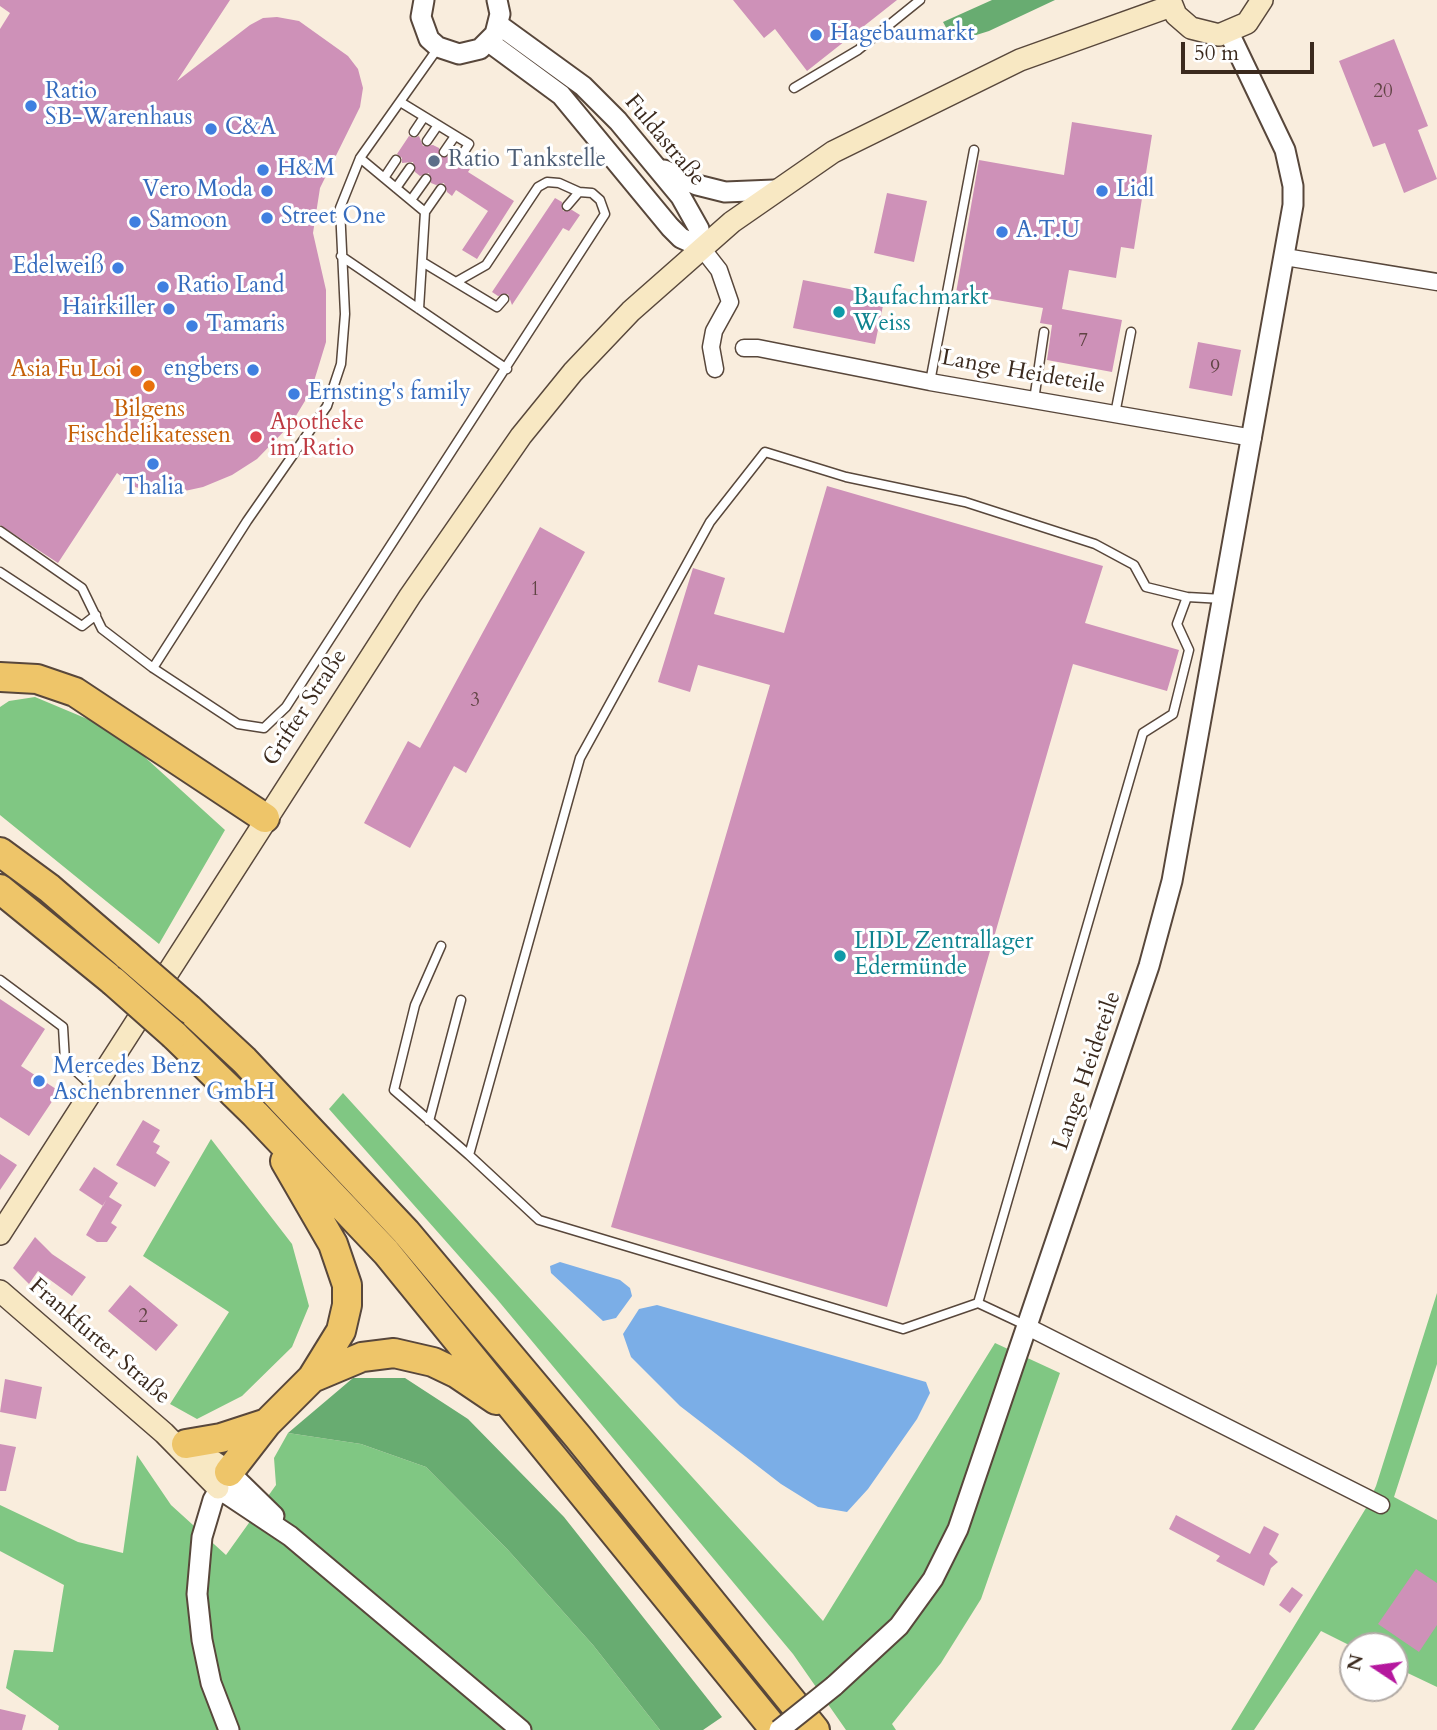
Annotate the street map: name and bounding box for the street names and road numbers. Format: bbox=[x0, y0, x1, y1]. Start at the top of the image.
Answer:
street label: Fuldastraße bbox=[618, 90, 710, 192]
street label: Lange Heideteile bbox=[939, 345, 1107, 401]
street label: Grifter Straße bbox=[258, 644, 354, 772]
street label: Lange Heideteile bbox=[1048, 988, 1128, 1154]
street label: Frankfurter Straße bbox=[23, 1273, 175, 1411]

